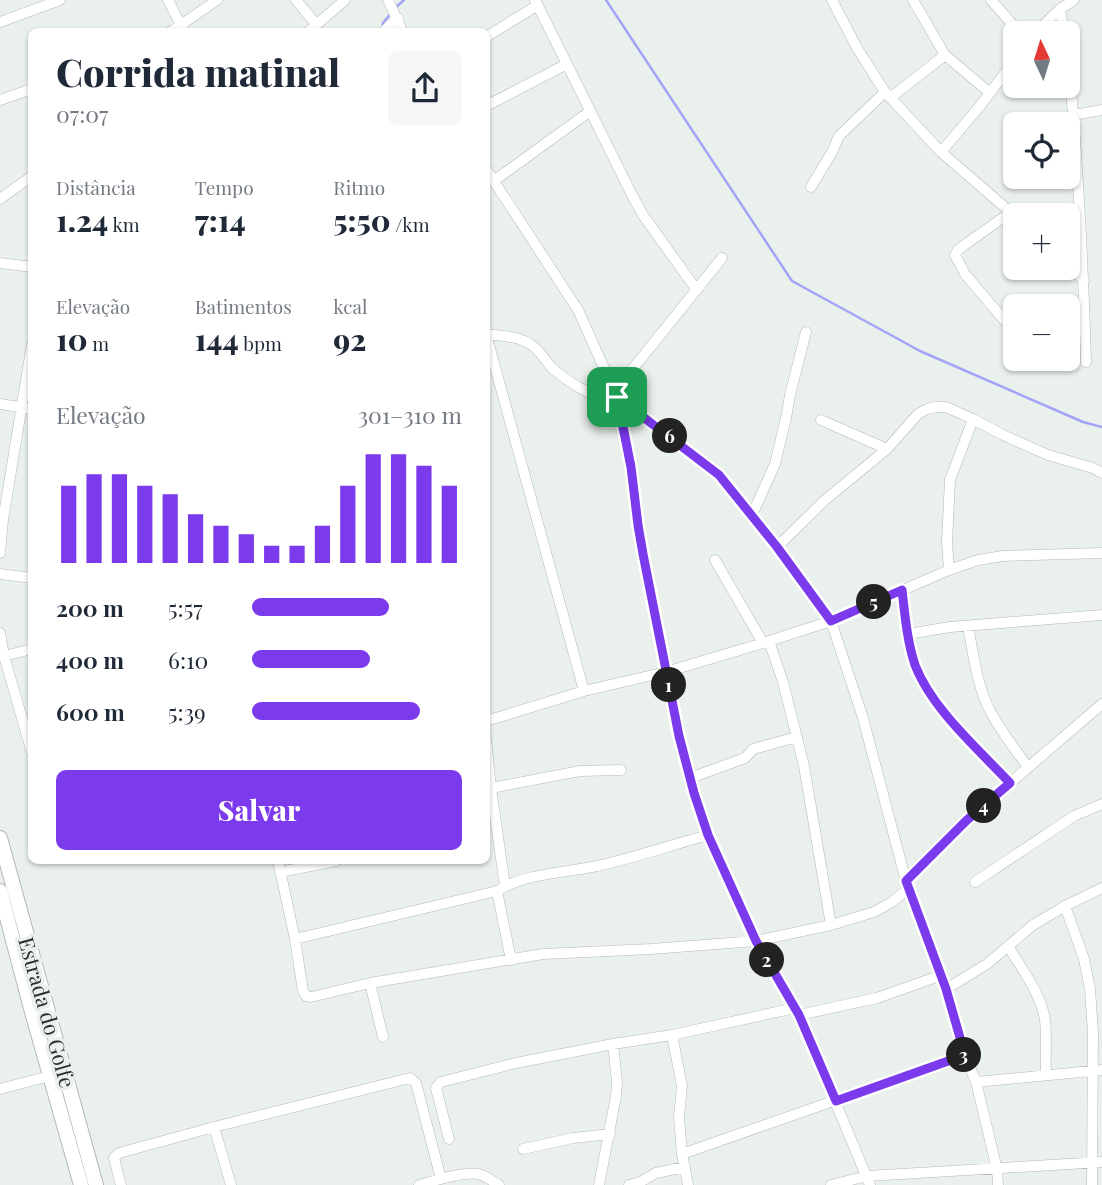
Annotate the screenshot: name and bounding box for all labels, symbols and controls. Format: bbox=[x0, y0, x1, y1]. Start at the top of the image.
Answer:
north arrow bbox=[1003, 21, 1080, 98]
map controls bbox=[1003, 21, 1080, 371]
text: Corrida matinal bbox=[56, 46, 340, 97]
button: share bbox=[388, 51, 462, 125]
text: 07:07 bbox=[56, 98, 108, 129]
button: locate bbox=[1003, 112, 1080, 189]
text: Distância bbox=[56, 174, 136, 200]
text: Tempo bbox=[195, 174, 254, 200]
text: Ritmo bbox=[333, 174, 385, 200]
text: 1.24 bbox=[56, 200, 108, 240]
text: 7:14 bbox=[195, 200, 246, 240]
text: 5:50 bbox=[333, 200, 391, 240]
button: + bbox=[1003, 203, 1080, 280]
text: km bbox=[108, 211, 140, 237]
text: /km bbox=[391, 211, 430, 237]
text: Elevação bbox=[56, 293, 130, 319]
text: Batimentos bbox=[195, 293, 292, 319]
text: kcal bbox=[333, 293, 367, 319]
button: − bbox=[1003, 294, 1080, 371]
text: 10 bbox=[56, 319, 87, 359]
text: 144 bbox=[195, 319, 239, 359]
text: 92 bbox=[333, 319, 366, 359]
text: m bbox=[87, 330, 109, 356]
text: bpm bbox=[239, 330, 282, 356]
pin bbox=[587, 367, 647, 427]
icon: arrive bbox=[598, 378, 636, 416]
text: Elevação bbox=[56, 399, 146, 430]
text: 301–310 m bbox=[358, 399, 462, 430]
pin: 6 bbox=[652, 418, 688, 453]
text: 6 bbox=[664, 422, 675, 448]
pin: 5 bbox=[856, 584, 892, 620]
text: 5 bbox=[869, 588, 878, 614]
text: 200 m bbox=[56, 592, 124, 623]
text: 5:57 bbox=[168, 592, 203, 623]
text: 400 m bbox=[56, 644, 124, 675]
text: 6:10 bbox=[168, 644, 208, 675]
pin: 1 bbox=[652, 668, 686, 702]
text: 1 bbox=[665, 671, 672, 697]
text: 600 m bbox=[56, 696, 125, 727]
text: 5:39 bbox=[168, 696, 206, 727]
button: Salvar bbox=[56, 770, 462, 850]
pin: 4 bbox=[967, 788, 1002, 824]
text: 4 bbox=[978, 792, 989, 818]
street label: Estrada do Golfe bbox=[13, 934, 83, 1090]
pin: 2 bbox=[750, 942, 784, 978]
text: 2 bbox=[762, 946, 771, 972]
pin: 3 bbox=[946, 1038, 982, 1072]
text: 3 bbox=[959, 1041, 968, 1067]

